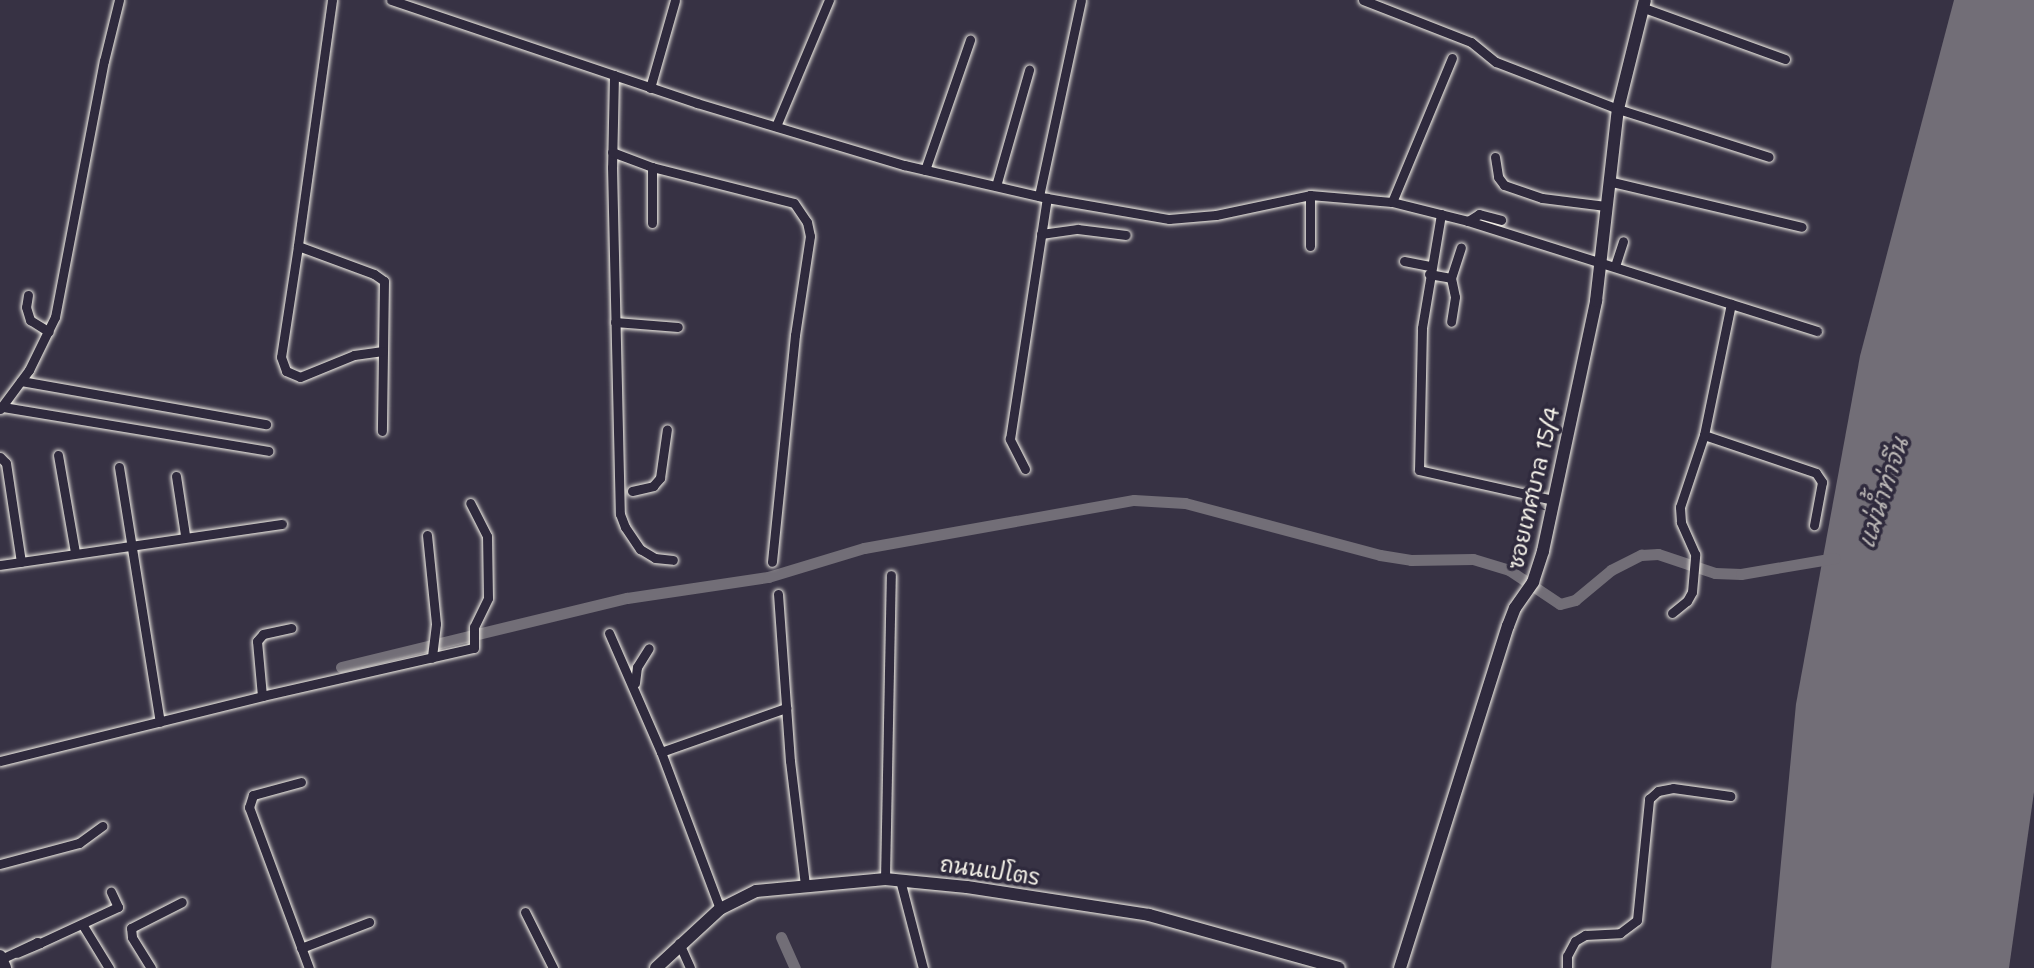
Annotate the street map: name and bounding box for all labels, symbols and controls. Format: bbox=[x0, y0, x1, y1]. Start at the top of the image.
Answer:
street label: ซอยเทศบาล 15/4 bbox=[1502, 404, 1566, 572]
water label: แม่น้ำท่าจีน bbox=[1853, 434, 1915, 552]
street label: ถนนเปโตร bbox=[938, 851, 1042, 891]

